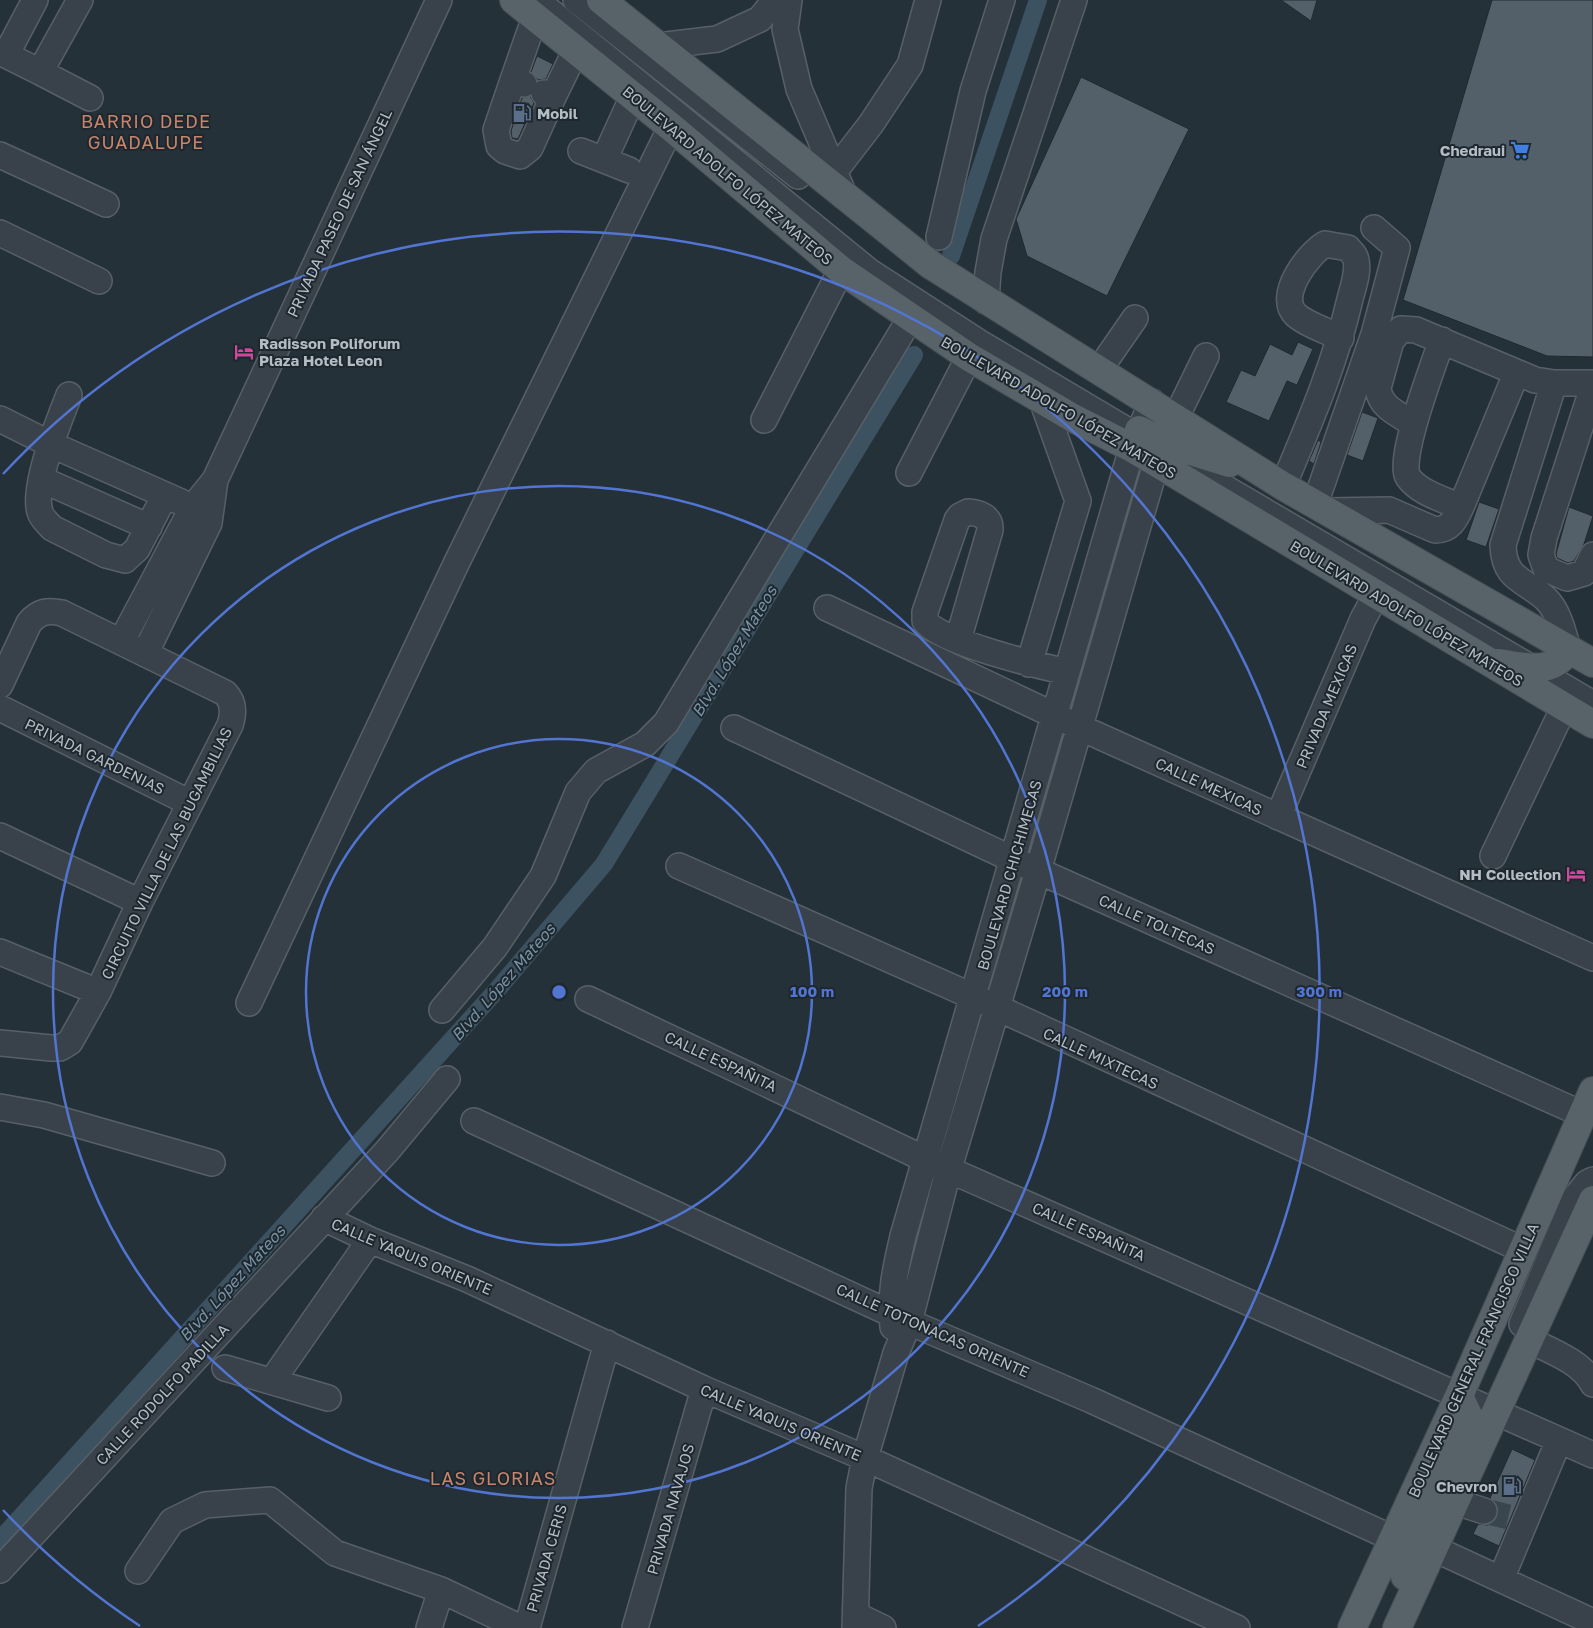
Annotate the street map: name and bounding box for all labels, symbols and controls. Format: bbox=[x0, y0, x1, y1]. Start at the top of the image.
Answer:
street label: BOULEVARD ADOLFO LÓPEZ MATEOS bbox=[619, 82, 837, 268]
fuel station icon: Mobil bbox=[511, 102, 533, 124]
place label: Mobil bbox=[537, 104, 578, 122]
street label: PRIVADA PASEO DE SAN ÁNGEL bbox=[283, 106, 395, 320]
district label: BARRIO DEDE GUADALUPE bbox=[81, 110, 211, 153]
supermarket icon: Chedraui bbox=[1509, 139, 1531, 161]
place label: Chedraui bbox=[1440, 141, 1505, 159]
street label: BOULEVARD ADOLFO LÓPEZ MATEOS bbox=[938, 332, 1180, 482]
place label: Radisson Poliforum Plaza Hotel Leon bbox=[259, 334, 400, 369]
hotel icon: Radisson Poliforum Plaza Hotel Leon bbox=[233, 341, 255, 363]
street label: BOULEVARD ADOLFO LÓPEZ MATEOS bbox=[1287, 536, 1527, 690]
water label: Blvd. López Mateos bbox=[687, 581, 782, 720]
street label: PRIVADA MEXICAS bbox=[1292, 641, 1360, 771]
street label: PRIVADA GARDENIAS bbox=[22, 714, 168, 798]
street label: CIRCUITO VILLA DE LAS BUGAMBILIAS bbox=[97, 724, 235, 982]
street label: CALLE MEXICAS bbox=[1153, 753, 1265, 819]
street label: BOULEVARD CHICHIMECAS bbox=[973, 778, 1045, 972]
hotel icon: NH Collection bbox=[1565, 863, 1587, 885]
place label: NH Collection bbox=[1459, 865, 1561, 883]
street label: CALLE TOLTECAS bbox=[1096, 890, 1218, 958]
water label: Blvd. López Mateos bbox=[447, 918, 560, 1045]
text: 100 m bbox=[790, 982, 834, 1000]
text: 200 m bbox=[1042, 982, 1088, 1000]
text: 300 m bbox=[1296, 982, 1342, 1000]
centre of rings bbox=[550, 983, 568, 1001]
street label: CALLE MIXTECAS bbox=[1040, 1023, 1162, 1093]
street label: CALLE ESPAÑITA bbox=[662, 1027, 780, 1095]
street label: CALLE ESPAÑITA bbox=[1030, 1198, 1148, 1264]
street label: CALLE YAQUIS ORIENTE bbox=[329, 1214, 495, 1298]
water label: Blvd. López Mateos bbox=[175, 1220, 290, 1345]
street label: BOULEVARD GENERAL FRANCISCO VILLA bbox=[1404, 1220, 1542, 1500]
street label: CALLE TOTONACAS ORIENTE bbox=[834, 1279, 1032, 1381]
street label: CALLE RODOLFO PADILLA bbox=[92, 1320, 232, 1468]
street label: CALLE YAQUIS ORIENTE bbox=[698, 1380, 864, 1464]
street label: PRIVADA NAVAJOS bbox=[643, 1441, 697, 1577]
district label: LAS GLORIAS bbox=[430, 1467, 556, 1489]
fuel station icon: Chevron bbox=[1501, 1475, 1523, 1497]
place label: Chevron bbox=[1436, 1477, 1497, 1495]
street label: PRIVADA CERIS bbox=[522, 1502, 570, 1614]

